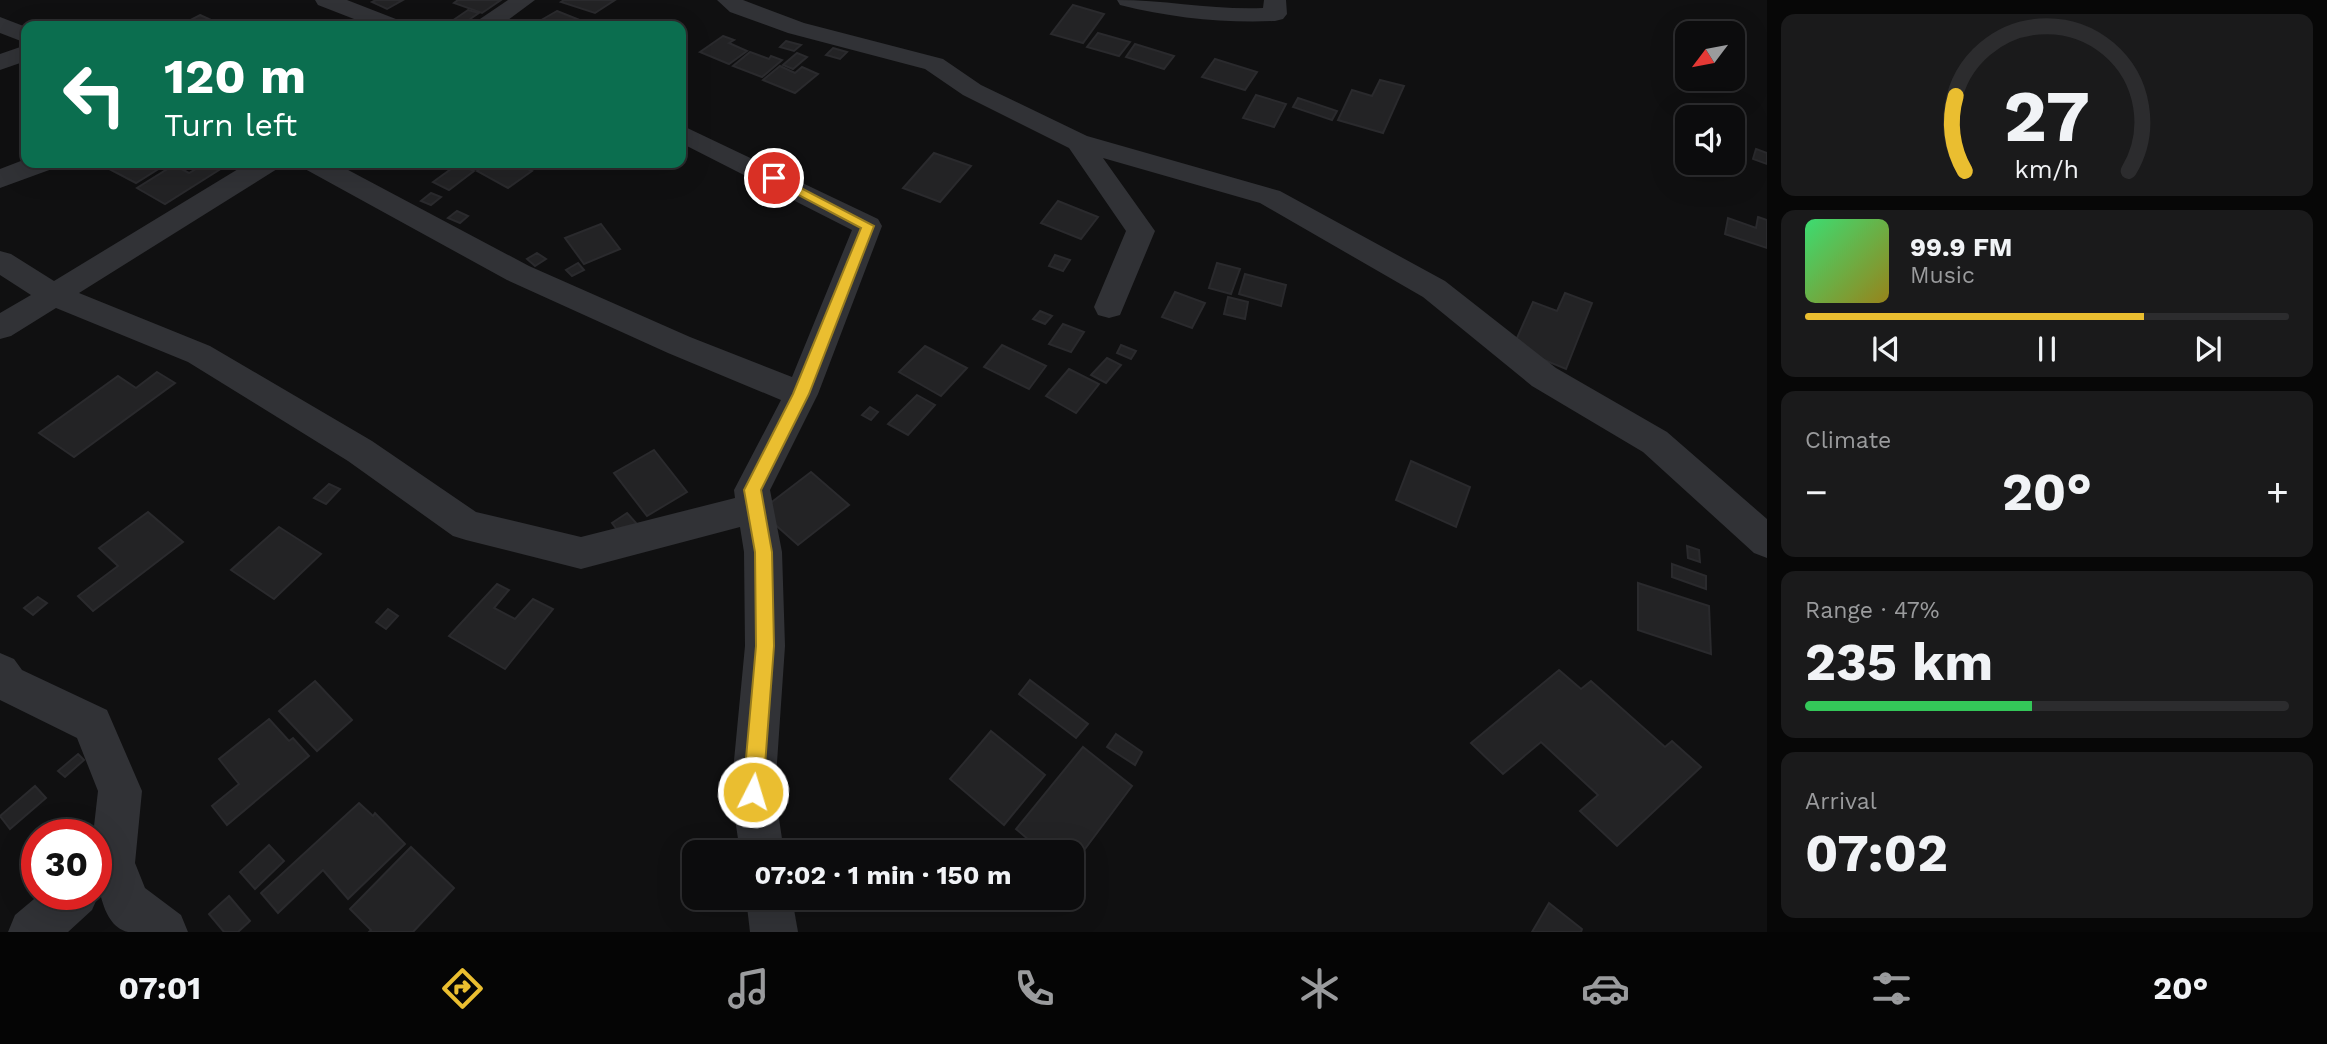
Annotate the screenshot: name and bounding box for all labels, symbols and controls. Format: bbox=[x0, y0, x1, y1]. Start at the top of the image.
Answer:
north arrow bbox=[1675, 21, 1745, 91]
map controls bbox=[1675, 21, 1745, 175]
text: 120 m bbox=[164, 47, 306, 105]
icon: left bbox=[49, 49, 140, 140]
text: 27 bbox=[2004, 73, 2090, 159]
button: sound bbox=[1675, 105, 1745, 175]
text: Turn left bbox=[164, 106, 297, 144]
pin bbox=[744, 148, 804, 208]
text: km/h bbox=[2015, 155, 2079, 184]
icon: arrive bbox=[755, 159, 793, 197]
text: 99.9 FM bbox=[1910, 232, 2012, 262]
text: Music bbox=[1910, 262, 1975, 289]
icon: previous bbox=[1867, 330, 1905, 368]
icon: pause bbox=[2028, 330, 2066, 368]
icon: next bbox=[2189, 330, 2227, 368]
text: Climate bbox=[1805, 427, 1891, 454]
text: 20° bbox=[2002, 462, 2092, 523]
text: − bbox=[1805, 470, 1828, 514]
text: + bbox=[2266, 470, 2289, 514]
text: Range · 47% bbox=[1805, 597, 1939, 624]
text: 235 km bbox=[1805, 632, 1993, 693]
position arrow bbox=[716, 755, 790, 829]
text: Arrival bbox=[1805, 788, 1877, 815]
speed limit sign: 30 bbox=[21, 819, 112, 910]
text: 07:02 bbox=[1805, 823, 1948, 884]
text: 07:02 · 1 min · 150 m bbox=[755, 860, 1011, 890]
icon: directions bbox=[438, 964, 487, 1013]
icon: music bbox=[724, 964, 773, 1013]
icon: phone bbox=[1010, 964, 1059, 1013]
icon: climate bbox=[1295, 964, 1344, 1013]
icon: car bbox=[1581, 964, 1630, 1013]
icon: filters bbox=[1867, 964, 1916, 1013]
text: 07:01 bbox=[118, 969, 201, 1007]
text: 20° bbox=[2153, 969, 2208, 1007]

